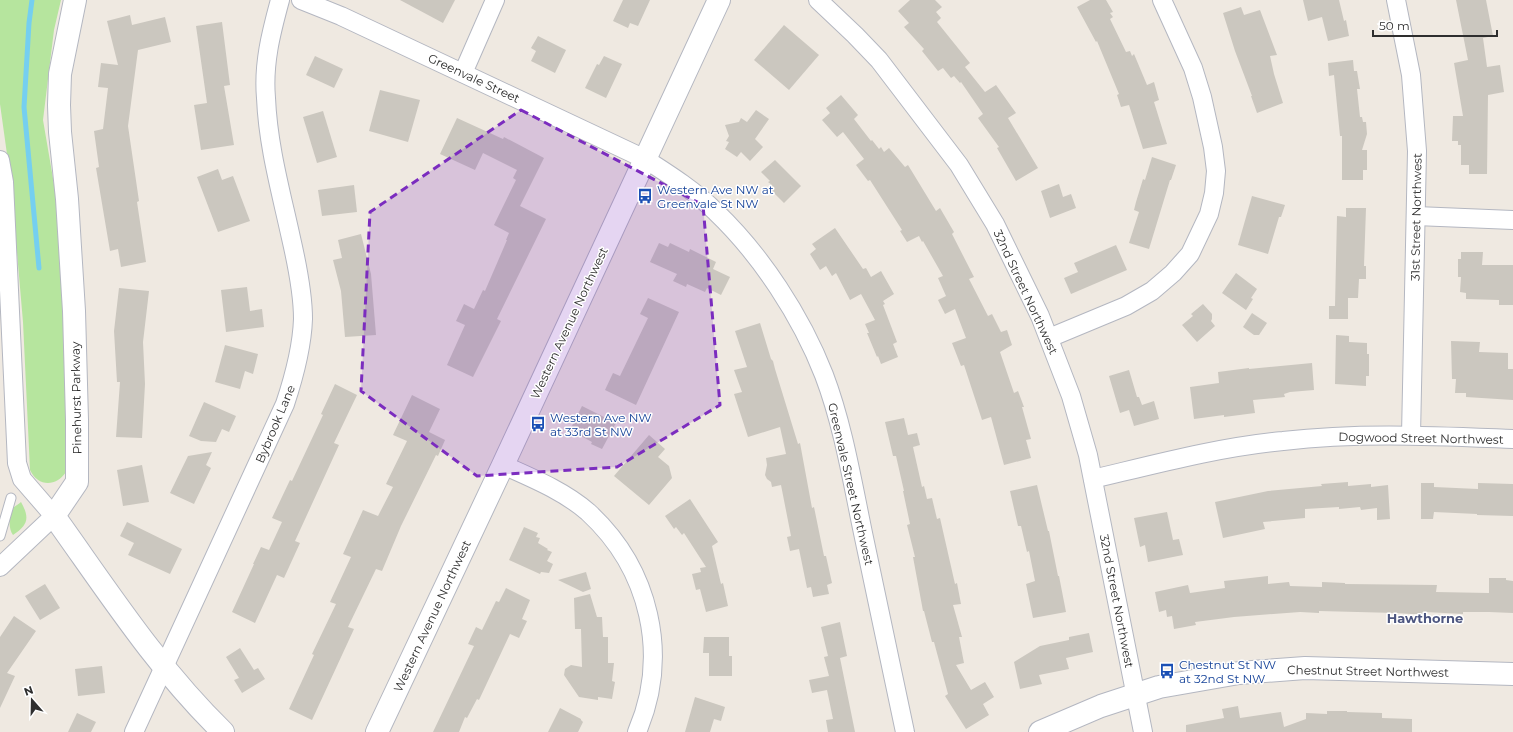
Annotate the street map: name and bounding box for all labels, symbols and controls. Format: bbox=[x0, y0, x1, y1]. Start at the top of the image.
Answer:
scale bar bbox=[1373, 12, 1497, 38]
text: 50 m bbox=[1379, 18, 1410, 33]
street label: Greenvale Street bbox=[426, 50, 522, 106]
street label: 31st Street Northwest bbox=[1407, 153, 1425, 281]
place label: Western Ave NW at Greenvale St NW bbox=[657, 182, 774, 211]
bus stop icon: Western Ave NW at Greenvale St NW bbox=[636, 187, 654, 205]
street label: 32nd Street Northwest bbox=[991, 227, 1062, 357]
street label: Western Avenue Northwest bbox=[527, 245, 611, 401]
street label: Pinehurst Parkway bbox=[68, 341, 84, 455]
street label: Bybrook Lane bbox=[252, 383, 298, 465]
street label: Greenvale Street Northwest bbox=[825, 401, 877, 567]
place label: Western Ave NW at 33rd St NW bbox=[550, 410, 652, 439]
bus stop icon: Western Ave NW at 33rd St NW bbox=[529, 415, 547, 433]
street label: Dogwood Street Northwest bbox=[1338, 429, 1504, 447]
street label: 32nd Street Northwest bbox=[1097, 533, 1137, 669]
street label: Western Avenue Northwest bbox=[390, 538, 474, 694]
district label: Hawthorne bbox=[1387, 610, 1463, 626]
place label: Chestnut St NW at 32nd St NW bbox=[1179, 657, 1276, 686]
bus stop icon: Chestnut St NW at 32nd St NW bbox=[1158, 662, 1176, 680]
street label: Chestnut Street Northwest bbox=[1287, 662, 1449, 680]
north arrow bbox=[12, 680, 52, 720]
text: N bbox=[22, 683, 35, 699]

